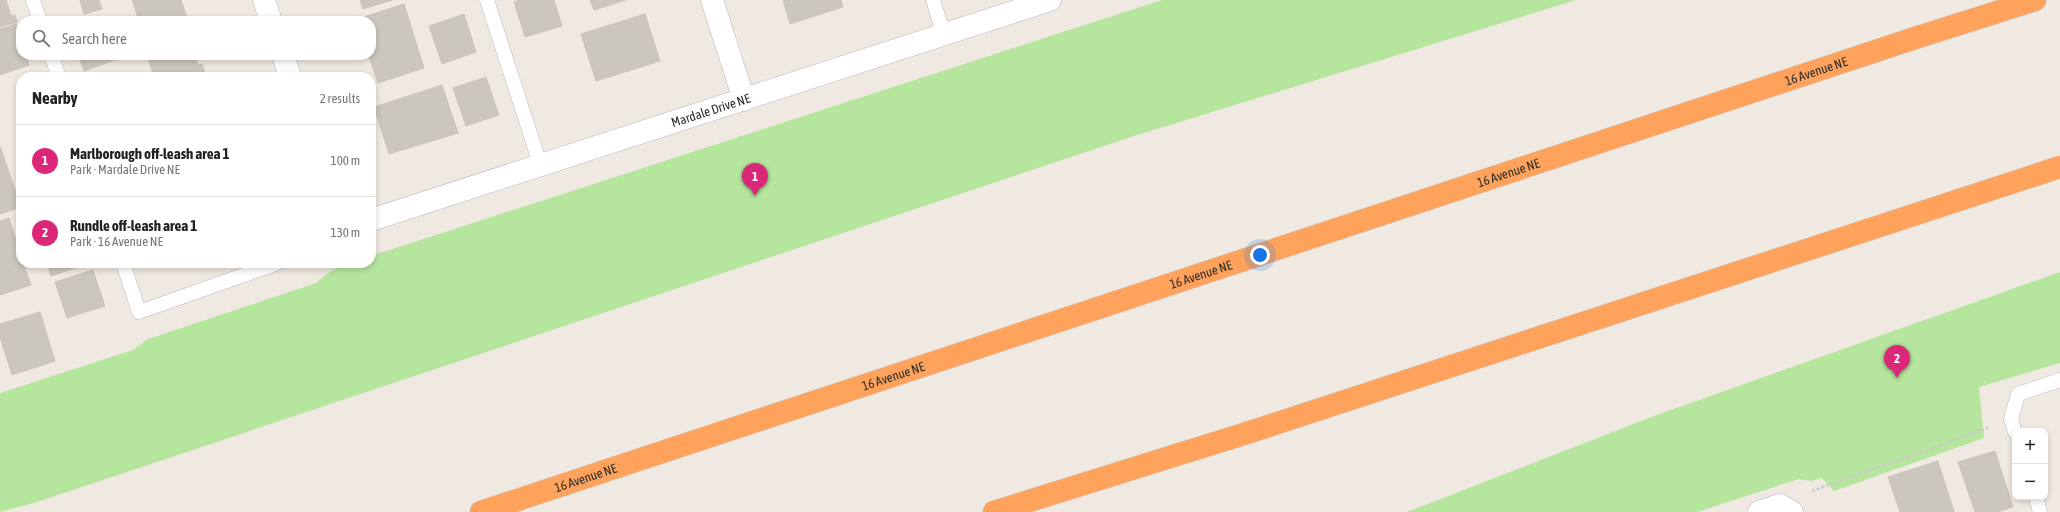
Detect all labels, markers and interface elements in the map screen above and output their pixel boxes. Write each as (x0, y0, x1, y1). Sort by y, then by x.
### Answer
search box (16, 16, 376, 60)
icon: search (30, 27, 52, 49)
text: Search here (62, 30, 127, 47)
street label: 16 Avenue NE (1783, 54, 1850, 89)
text: Nearby (32, 88, 78, 108)
text: 2 results (320, 91, 360, 106)
street label: Mardale Drive NE (669, 91, 753, 130)
text: Marlborough off-leash area 1 (70, 145, 230, 162)
text: 1 (42, 153, 48, 168)
text: 100 m (331, 153, 360, 168)
street label: 16 Avenue NE (1475, 155, 1542, 190)
text: Park · Mardale Drive NE (70, 162, 180, 177)
pin: 1 (742, 163, 768, 196)
text: Rundle off-leash area 1 (70, 217, 197, 234)
text: 2 (42, 225, 48, 240)
text: 130 m (331, 225, 360, 240)
text: Park · 16 Avenue NE (70, 234, 163, 249)
your location (1250, 245, 1270, 265)
street label: 16 Avenue NE (1168, 257, 1235, 292)
pin: 2 (1884, 345, 1910, 378)
street label: 16 Avenue NE (860, 359, 927, 394)
map controls (2012, 428, 2048, 500)
button: + (2012, 428, 2048, 464)
street label: 16 Avenue NE (552, 460, 619, 495)
button: − (2012, 464, 2048, 500)

